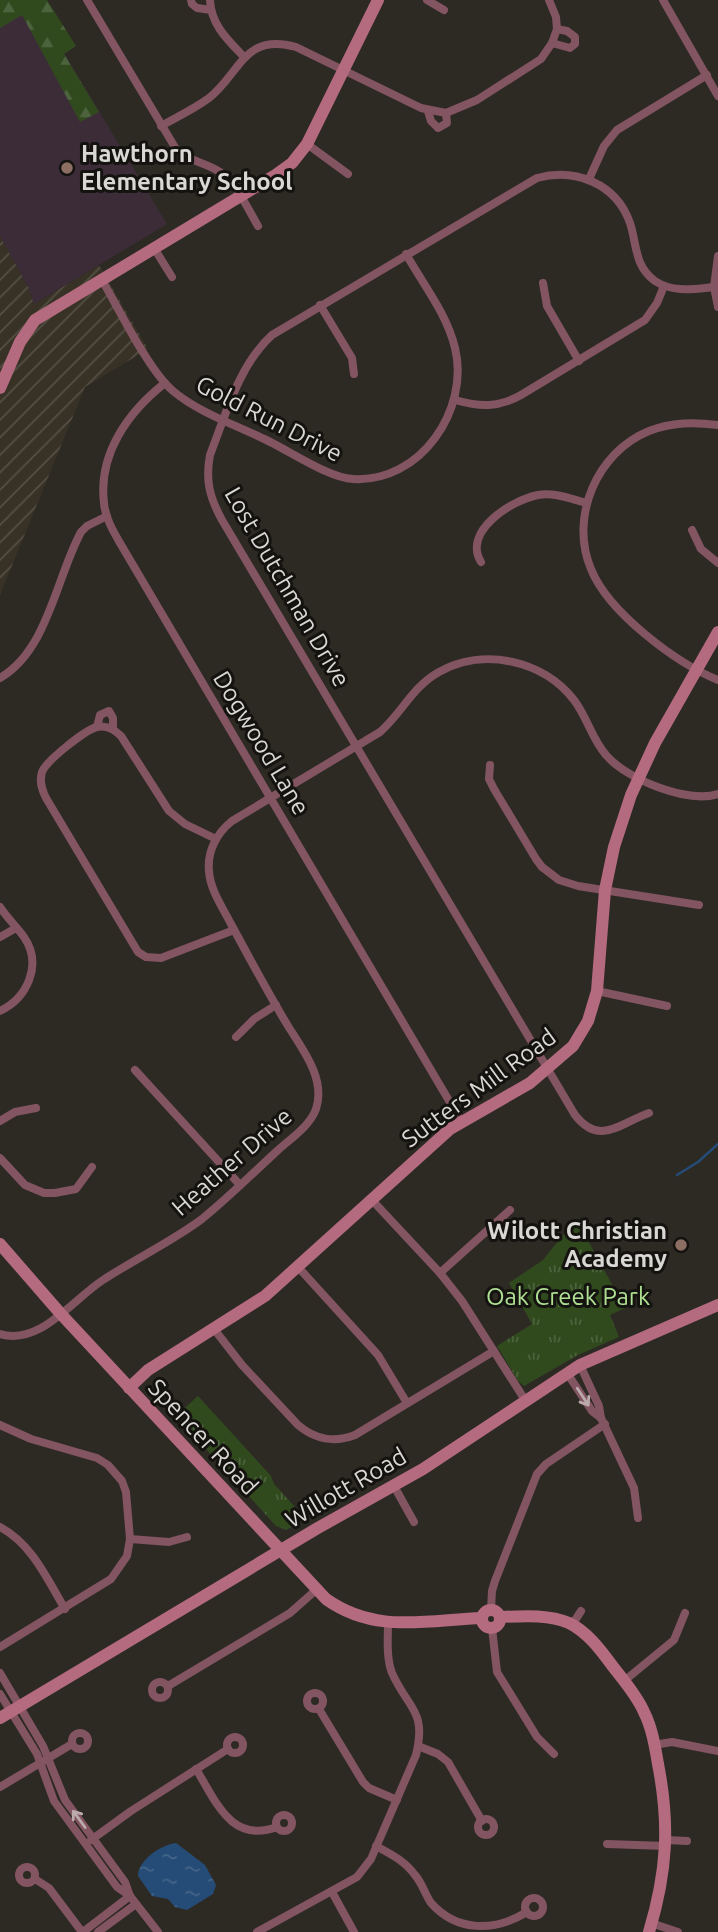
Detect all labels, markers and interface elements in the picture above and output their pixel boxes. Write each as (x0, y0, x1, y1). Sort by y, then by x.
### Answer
place label: Hawthorn Elementary School (81, 140, 293, 195)
marker: Hawthorn Elementary School (59, 160, 75, 176)
street label: Gold Run Drive (192, 370, 347, 467)
street label: Lost Dutchman Drive (219, 482, 355, 691)
street label: Dogwood Lane (208, 666, 315, 819)
street label: Sutters Mill Road (397, 1023, 561, 1152)
street label: Heather Drive (166, 1102, 297, 1221)
place label: Wilott Christian Academy (487, 1217, 667, 1272)
marker: Wilott Christian Academy (673, 1237, 689, 1253)
park label: Oak Creek Park (486, 1283, 650, 1310)
street label: Spencer Road (143, 1373, 264, 1500)
one-way arrow (575, 1387, 590, 1406)
street label: Willott Road (281, 1442, 411, 1533)
one-way arrow (71, 1811, 86, 1829)

